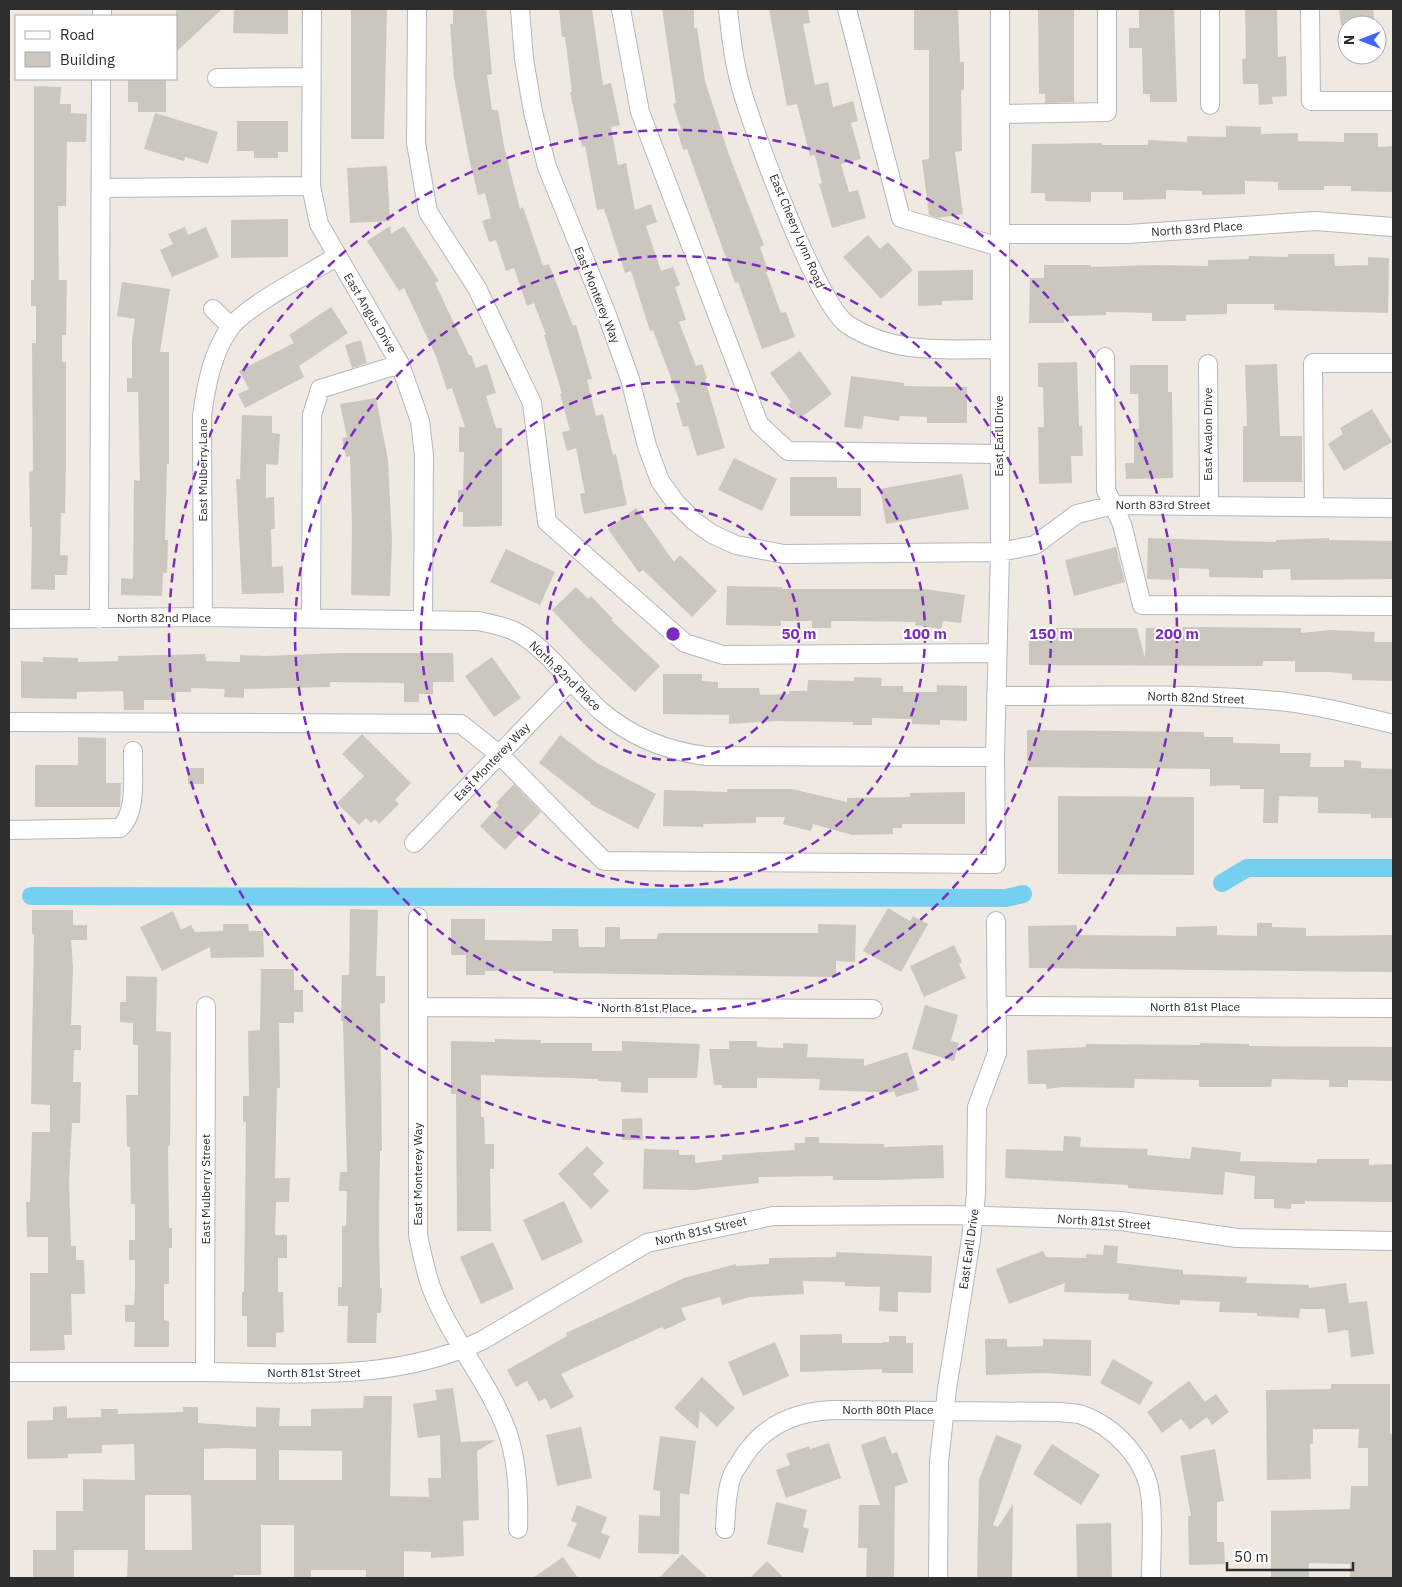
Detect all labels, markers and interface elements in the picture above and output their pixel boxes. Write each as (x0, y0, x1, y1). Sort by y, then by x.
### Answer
legend (15, 15, 178, 80)
north arrow (1337, 15, 1387, 65)
text: Road (60, 25, 95, 44)
text: N (1340, 35, 1358, 45)
text: Building (60, 50, 115, 69)
street label: East Cheery Lynn Road (767, 171, 828, 290)
street label: North 83rd Place (1151, 218, 1244, 239)
street label: East Monterey Way (571, 244, 624, 345)
street label: East Angus Drive (341, 270, 400, 356)
street label: East Avalon Drive (1200, 387, 1215, 481)
street label: East Earll Drive (991, 395, 1006, 477)
street label: East Mulberry Lane (195, 418, 210, 522)
street label: North 83rd Street (1116, 497, 1210, 512)
street label: North 82nd Place (117, 610, 211, 625)
text: 50 m (782, 624, 816, 643)
text: 100 m (903, 624, 947, 643)
text: 150 m (1029, 624, 1073, 643)
text: 200 m (1155, 624, 1199, 643)
centre of rings (664, 625, 682, 643)
street label: North 82nd Place (526, 638, 605, 714)
street label: North 82nd Street (1147, 688, 1245, 707)
street label: East Monterey Way (451, 719, 533, 804)
street label: North 81st Place (1150, 999, 1241, 1014)
street label: North 81st Place (601, 1000, 692, 1015)
street label: East Monterey Way (410, 1123, 425, 1225)
street label: East Mulberry Street (198, 1134, 213, 1244)
street label: East Earll Drive (955, 1207, 982, 1290)
street label: North 81st Street (1057, 1211, 1151, 1232)
street label: North 81st Street (654, 1213, 748, 1248)
street label: North 81st Street (267, 1365, 361, 1380)
street label: North 80th Place (842, 1402, 934, 1417)
scale bar (1227, 1540, 1353, 1572)
text: 50 m (1234, 1547, 1269, 1566)

